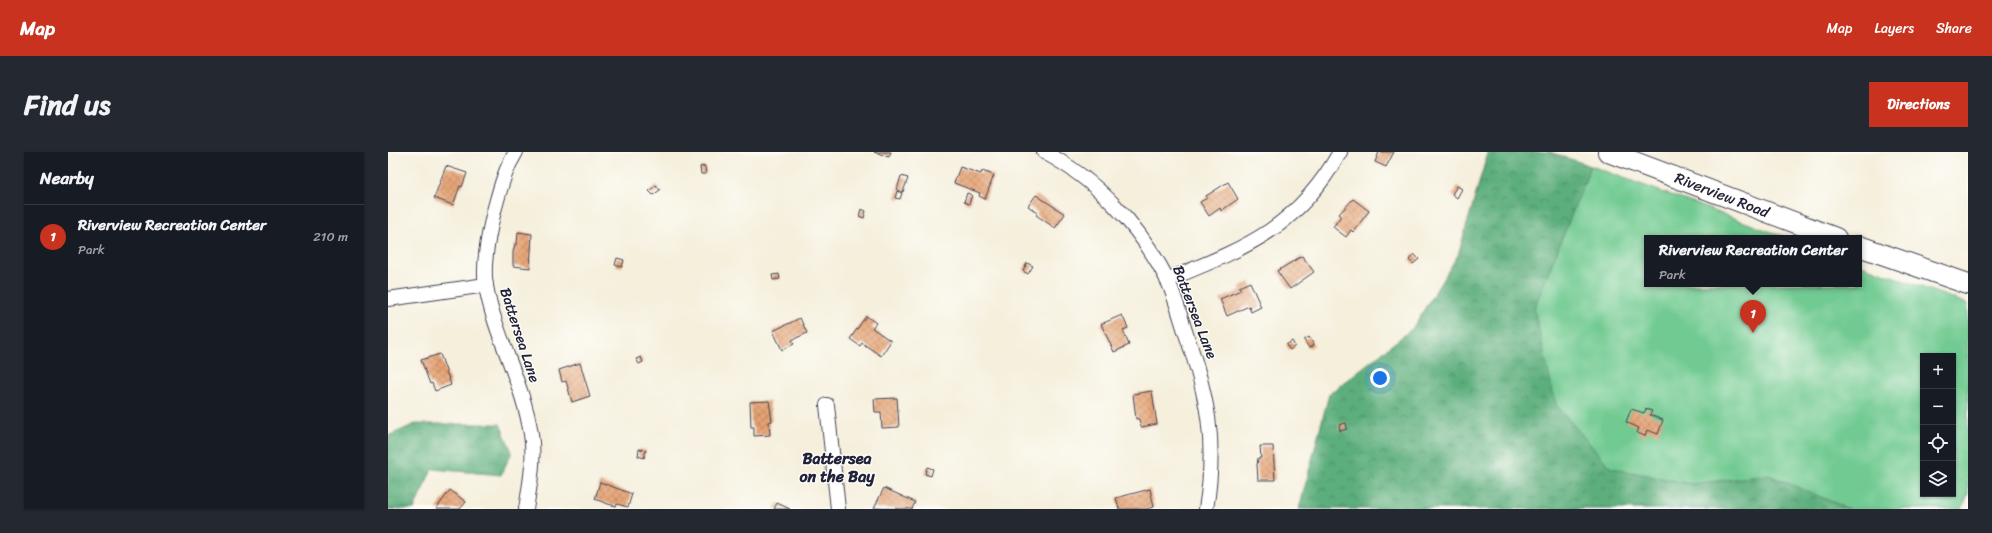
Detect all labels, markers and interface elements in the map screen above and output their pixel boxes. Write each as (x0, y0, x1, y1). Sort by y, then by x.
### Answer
text: Map (20, 12, 55, 45)
text: Map (1827, 16, 1852, 41)
text: Layers (1874, 16, 1914, 41)
text: Share (1936, 16, 1972, 41)
text: Find us (24, 80, 111, 129)
button: Directions (1869, 82, 1968, 127)
text: Nearby (40, 163, 94, 193)
street label: Riverview Road (1671, 165, 1774, 225)
text: Riverview Recreation Center (78, 212, 266, 238)
text: 1 (50, 225, 56, 248)
text: 210 m (313, 225, 348, 248)
popup (1644, 235, 1862, 287)
text: Riverview Recreation Center (1659, 237, 1847, 263)
text: Park (78, 238, 105, 261)
street label: Battersea Lane (1165, 261, 1225, 363)
text: Park (1659, 263, 1686, 286)
street label: Battersea Lane (492, 284, 548, 386)
pin: 1 (1740, 300, 1766, 333)
map controls (1920, 353, 1956, 497)
button: + (1920, 353, 1956, 389)
your location (1370, 368, 1390, 388)
button: − (1920, 389, 1956, 425)
button: locate (1920, 425, 1956, 461)
district label: Battersea on the Bay (799, 444, 875, 491)
button: layers (1920, 461, 1956, 497)

